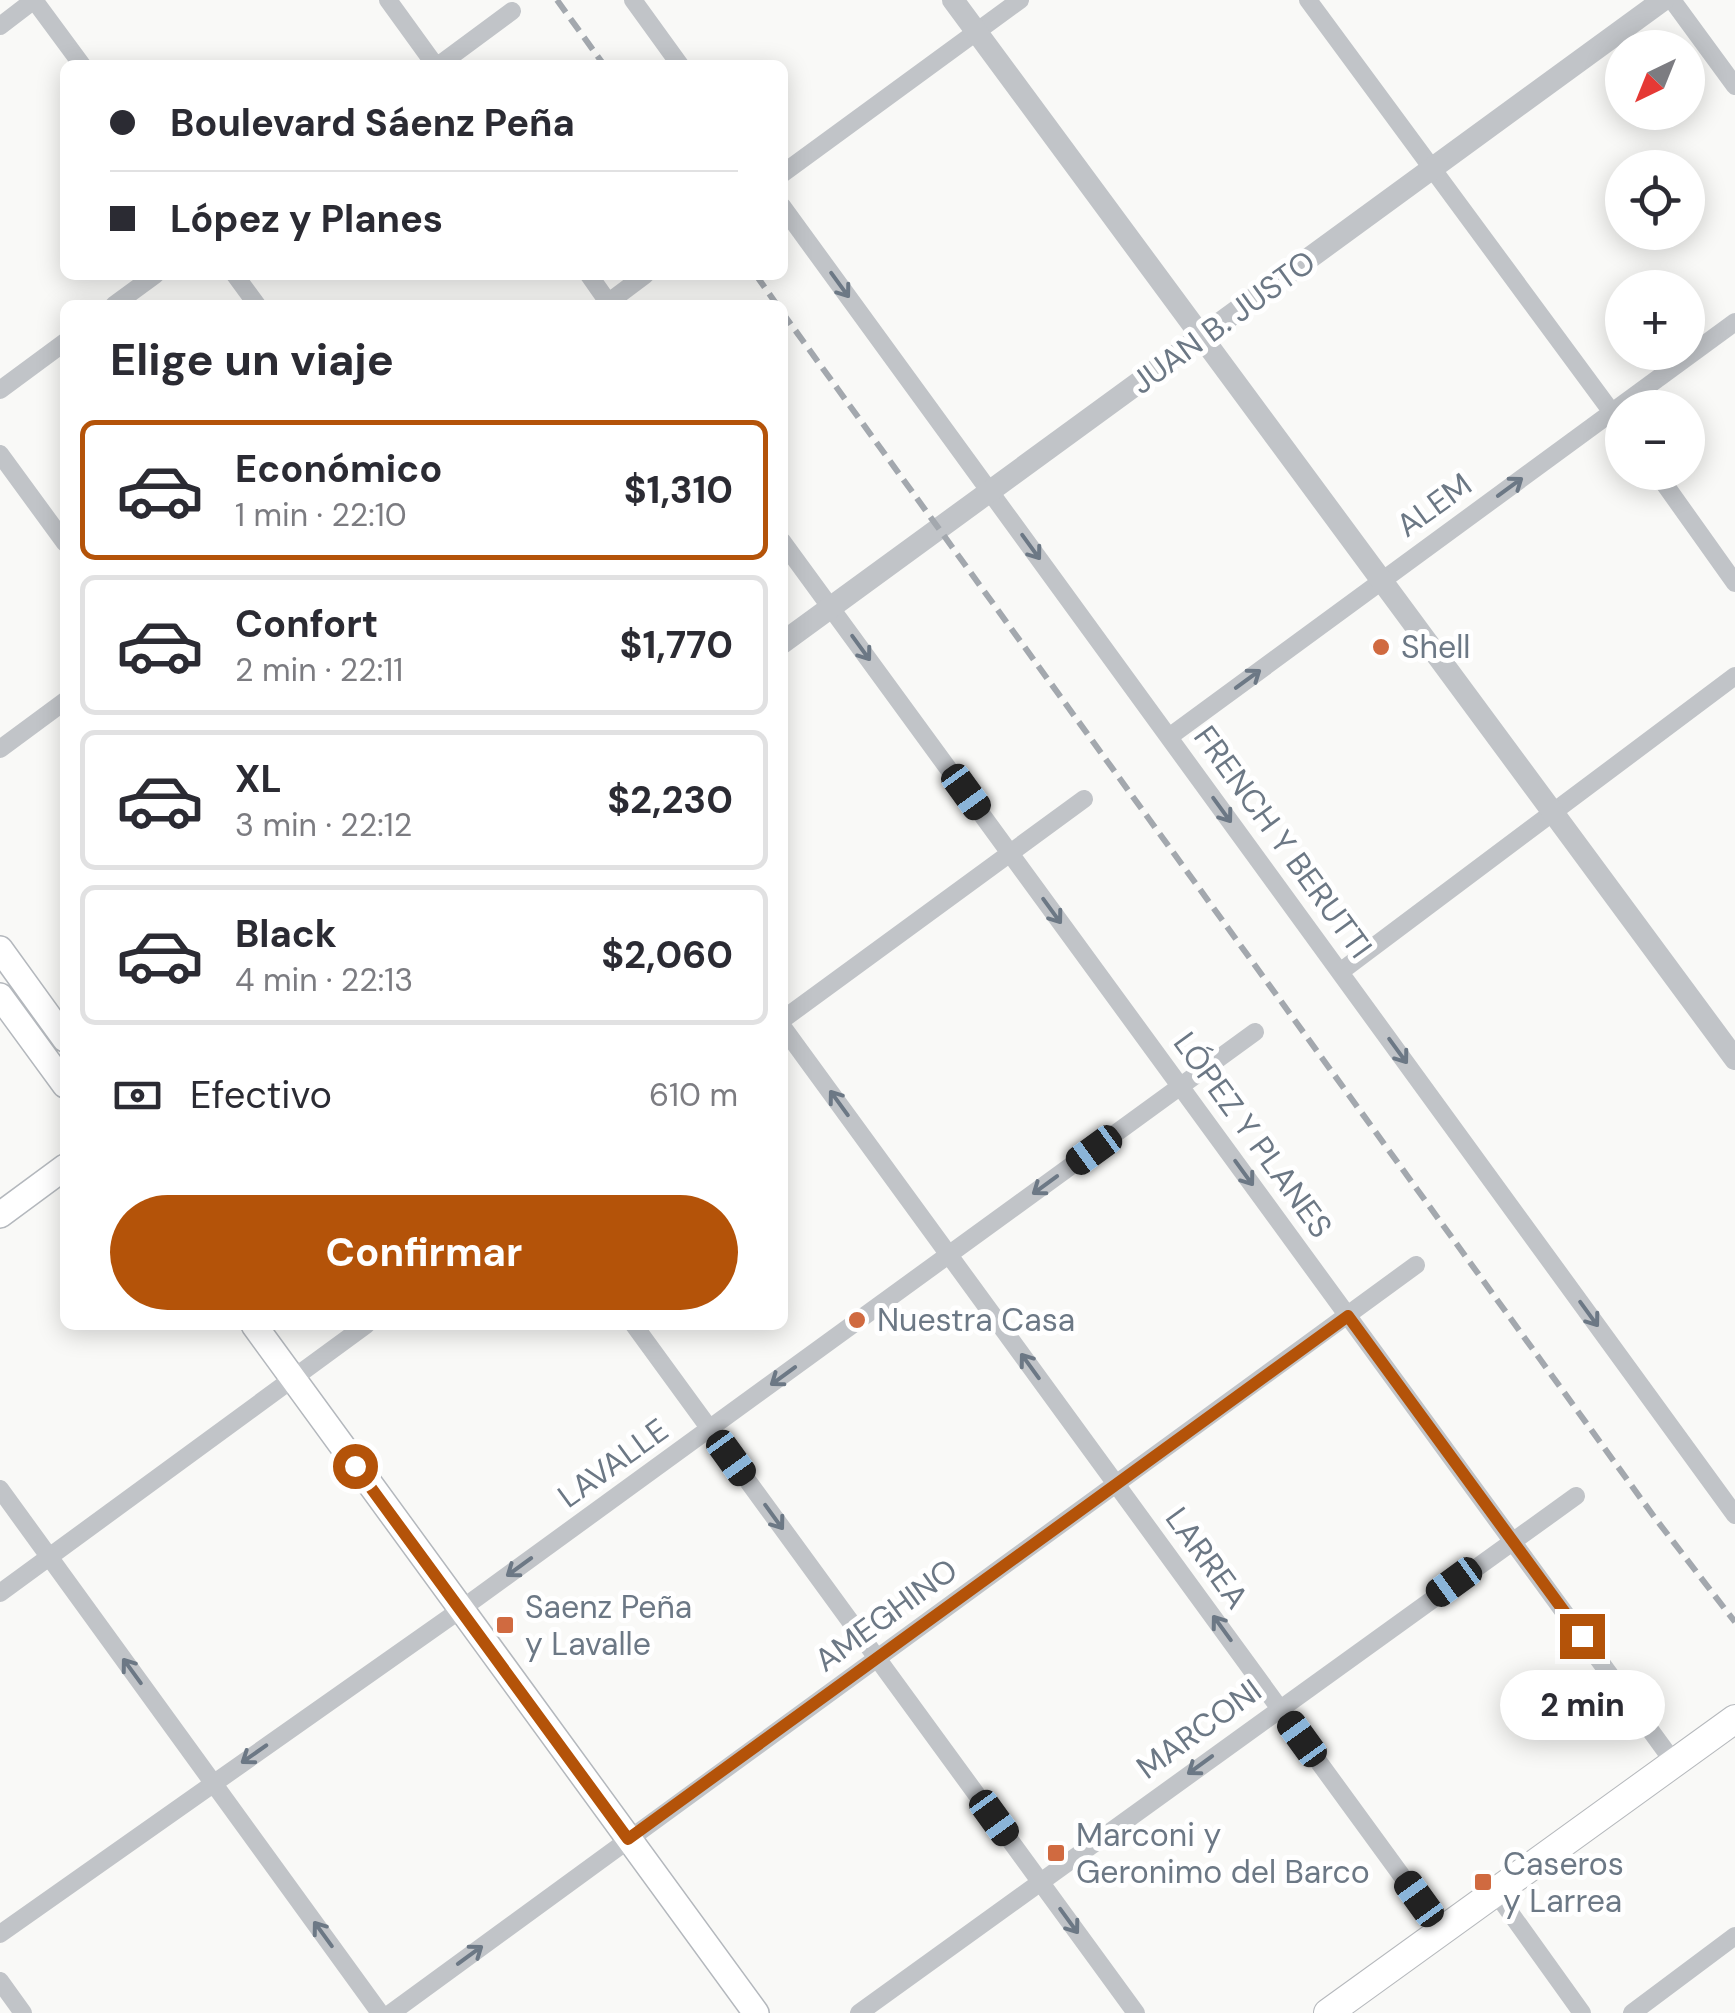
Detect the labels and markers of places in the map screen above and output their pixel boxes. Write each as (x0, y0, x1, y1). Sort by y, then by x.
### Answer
place label: Shell (1401, 626, 1470, 668)
marker: Shell (1370, 636, 1392, 658)
place label: Nuestra Casa (877, 1299, 1075, 1341)
marker: Nuestra Casa (846, 1309, 868, 1331)
place label: Saenz Peña y Lavalle (525, 1586, 692, 1665)
marker: Saenz Peña y Lavalle (494, 1614, 516, 1636)
place label: Marconi y Geronimo del Barco (1076, 1814, 1370, 1893)
marker: Marconi y Geronimo del Barco (1045, 1842, 1067, 1864)
place label: Caseros y Larrea (1503, 1843, 1624, 1922)
marker: Caseros y Larrea (1472, 1871, 1494, 1893)

